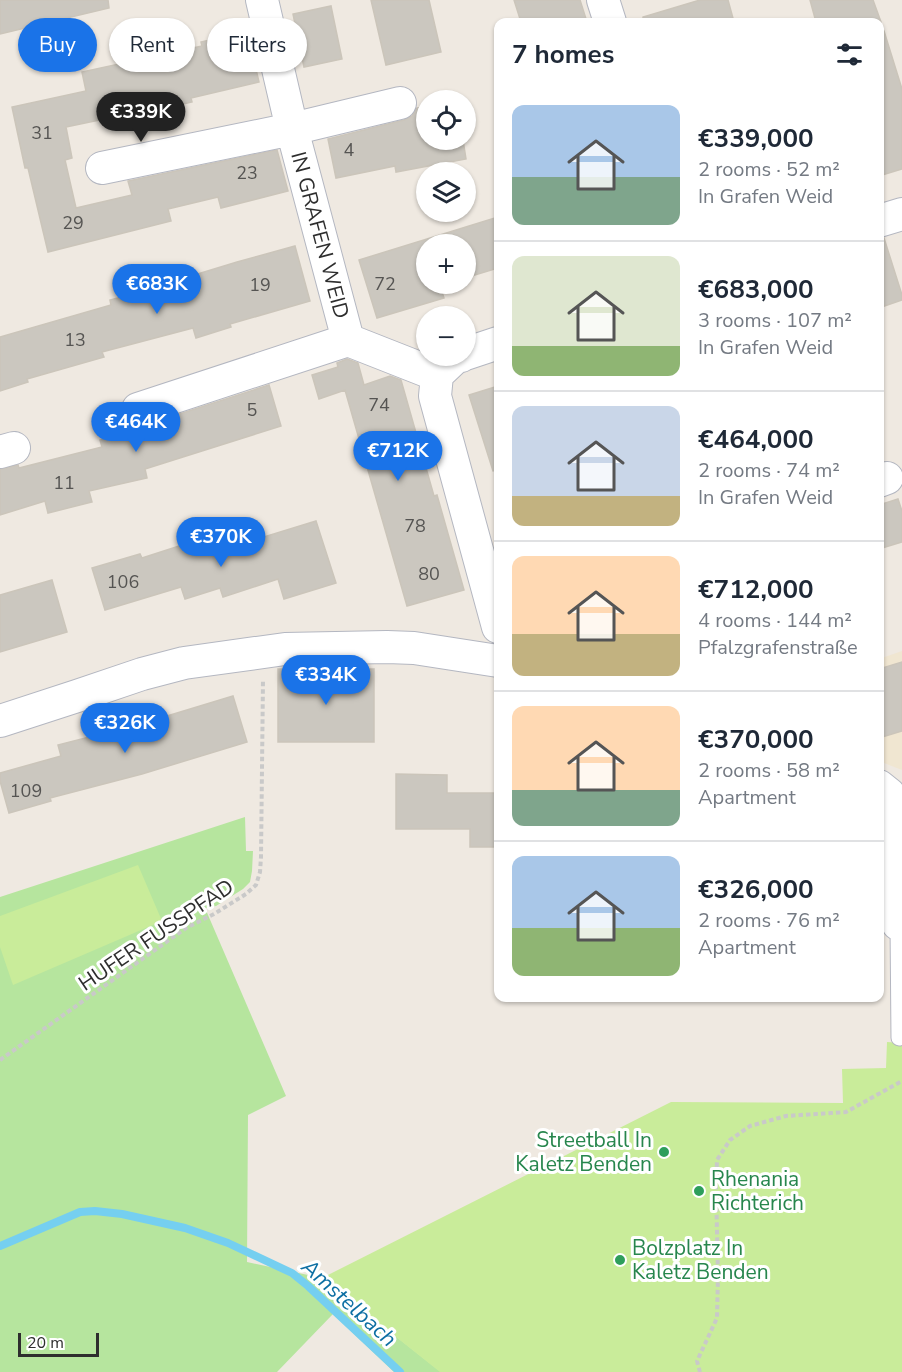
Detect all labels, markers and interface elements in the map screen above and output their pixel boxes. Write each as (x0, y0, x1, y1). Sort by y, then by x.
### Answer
chip: Buy (18, 18, 97, 72)
chip: Rent (109, 18, 195, 72)
chip: Filters (207, 18, 307, 72)
text: 7 homes (512, 37, 614, 72)
icon: filters (833, 38, 866, 71)
map controls (416, 90, 476, 366)
button: locate (416, 90, 476, 150)
pin: €339K (99, 92, 183, 143)
text: €339K (110, 98, 172, 125)
house number: 31 (31, 121, 53, 145)
text: €339,000 (698, 121, 814, 156)
icon: home (560, 129, 632, 201)
house number: 4 (344, 138, 355, 162)
street label: IN GRAFEN WEID (284, 148, 356, 322)
text: 2 rooms · 52 m² (698, 156, 840, 183)
house number: 23 (236, 161, 258, 185)
button: layers (416, 162, 476, 222)
text: In Grafen Weid (698, 183, 833, 210)
house number: 29 (62, 211, 84, 235)
button: + (416, 234, 476, 294)
pin: €683K (115, 264, 199, 315)
text: €683K (126, 270, 188, 297)
house number: 72 (374, 272, 396, 296)
text: €683,000 (698, 272, 814, 307)
house number: 19 (249, 273, 271, 297)
icon: home (560, 280, 632, 352)
button: − (416, 306, 476, 366)
text: 3 rooms · 107 m² (698, 307, 852, 334)
house number: 13 (64, 328, 86, 352)
text: In Grafen Weid (698, 334, 833, 361)
house number: 74 (368, 393, 390, 417)
house number: 5 (247, 398, 257, 422)
pin: €464K (94, 402, 178, 453)
text: €464K (105, 408, 167, 435)
text: €464,000 (698, 422, 814, 457)
icon: home (560, 430, 632, 502)
pin: €712K (356, 431, 440, 482)
text: €712K (367, 437, 429, 464)
text: 2 rooms · 74 m² (698, 457, 840, 484)
house number: 11 (53, 471, 75, 495)
text: In Grafen Weid (698, 484, 833, 511)
house number: 78 (404, 514, 426, 538)
pin: €370K (179, 517, 263, 568)
text: €370K (190, 523, 252, 550)
house number: 80 (418, 562, 440, 586)
house number: 106 (107, 570, 139, 594)
text: €712,000 (698, 572, 814, 607)
icon: home (560, 580, 632, 652)
text: 4 rooms · 144 m² (698, 607, 852, 634)
text: Pfalzgrafenstraße (698, 634, 858, 661)
pin: €334K (284, 655, 368, 706)
text: €334K (295, 661, 357, 688)
pin: €326K (83, 703, 167, 754)
text: €326K (94, 709, 156, 736)
text: €370,000 (698, 722, 814, 757)
icon: home (560, 730, 632, 802)
text: 2 rooms · 58 m² (698, 757, 840, 784)
house number: 109 (10, 779, 42, 803)
text: Apartment (698, 784, 796, 811)
text: €326,000 (698, 872, 814, 907)
street label: HUFER FUSSPFAD (73, 873, 239, 997)
icon: home (560, 880, 632, 952)
text: 2 rooms · 76 m² (698, 907, 840, 934)
text: Apartment (698, 934, 796, 961)
place label: Streetball In Kaletz Benden (515, 1126, 652, 1178)
marker: Streetball In Kaletz Benden (657, 1145, 671, 1159)
place label: Rhenania Richterich (711, 1165, 804, 1217)
marker: Rhenania Richterich (692, 1184, 706, 1198)
place label: Bolzplatz In Kaletz Benden (632, 1234, 769, 1286)
water label: Amstelbach (294, 1252, 403, 1354)
marker: Bolzplatz In Kaletz Benden (613, 1253, 627, 1267)
scale bar (18, 1330, 99, 1358)
text: 20 m (27, 1332, 64, 1354)

